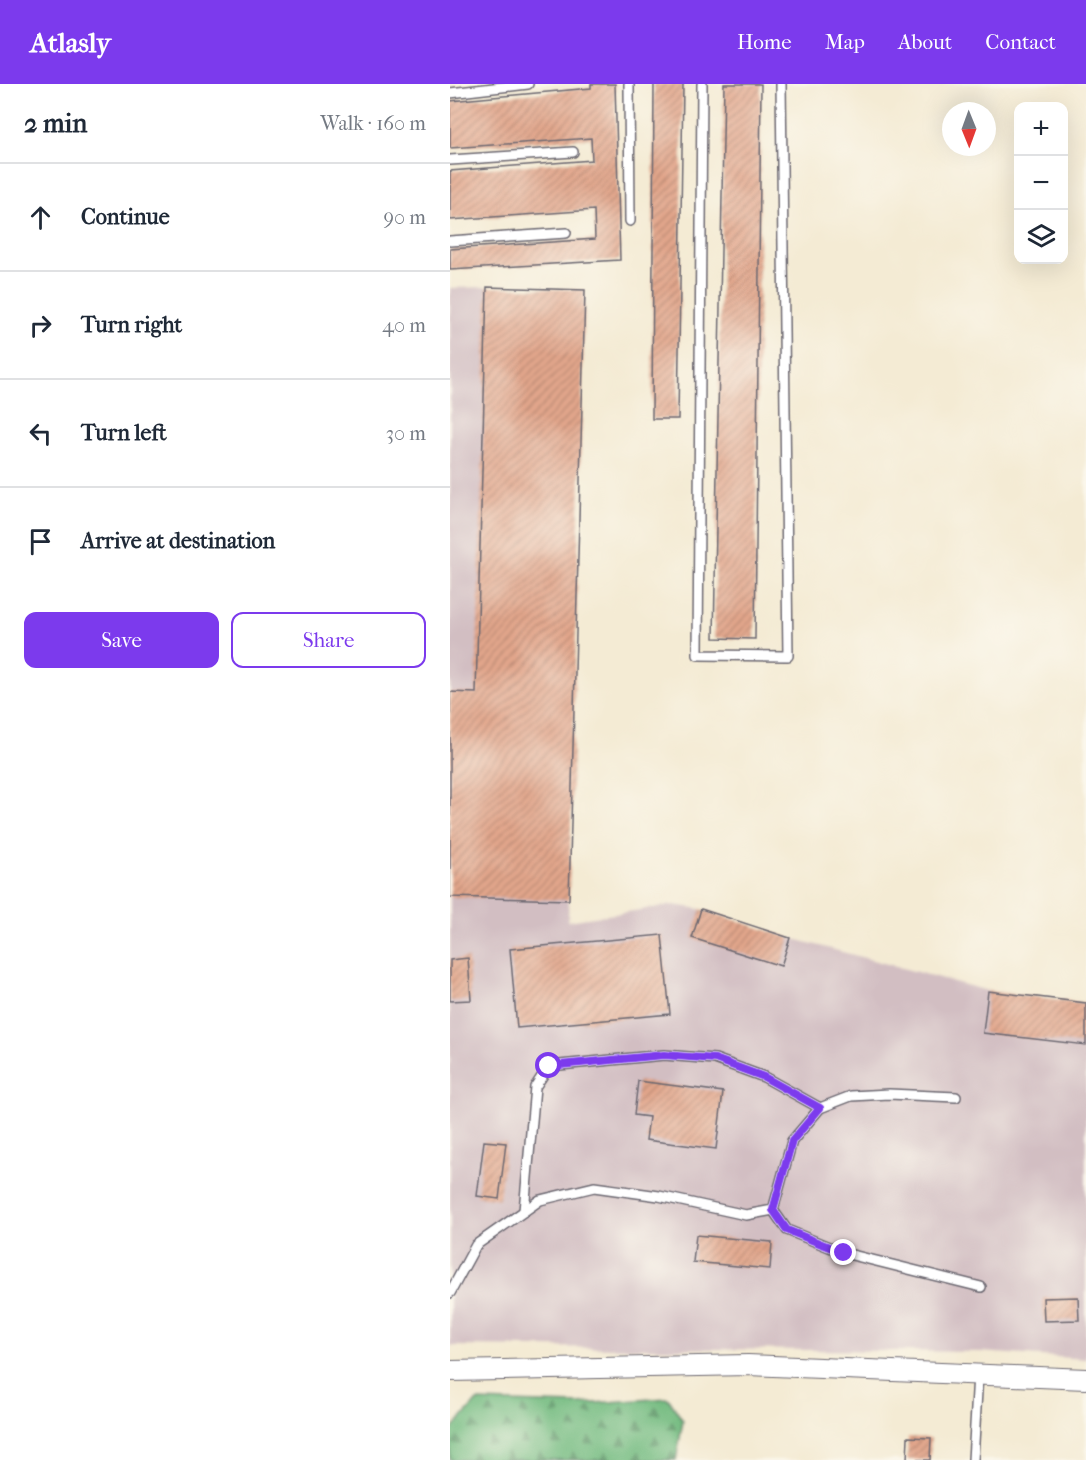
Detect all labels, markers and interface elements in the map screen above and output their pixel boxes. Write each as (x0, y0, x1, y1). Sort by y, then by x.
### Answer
text: Atlasly (30, 26, 111, 59)
text: Home (737, 30, 792, 54)
text: Map (825, 30, 865, 54)
text: About (898, 30, 952, 54)
text: Contact (985, 30, 1056, 54)
north arrow (942, 102, 996, 156)
map controls (1014, 102, 1068, 264)
button: + (1014, 102, 1068, 156)
text: 2 min (24, 108, 87, 139)
text: Walk · 160 m (320, 112, 426, 135)
button: − (1014, 156, 1068, 210)
icon: ahead (24, 201, 57, 234)
text: Continue (81, 204, 170, 230)
text: 90 m (384, 206, 426, 229)
button: layers (1014, 210, 1068, 264)
icon: right (24, 309, 57, 342)
text: Turn right (81, 312, 182, 338)
text: 40 m (382, 314, 426, 337)
icon: left (24, 417, 57, 450)
text: Turn left (81, 420, 167, 446)
text: 30 m (386, 422, 426, 445)
icon: arrive (24, 525, 57, 558)
text: Arrive at destination (81, 528, 275, 554)
button: Save (24, 612, 219, 668)
button: Share (231, 612, 426, 668)
route start (535, 1052, 561, 1078)
route end (830, 1239, 856, 1265)

